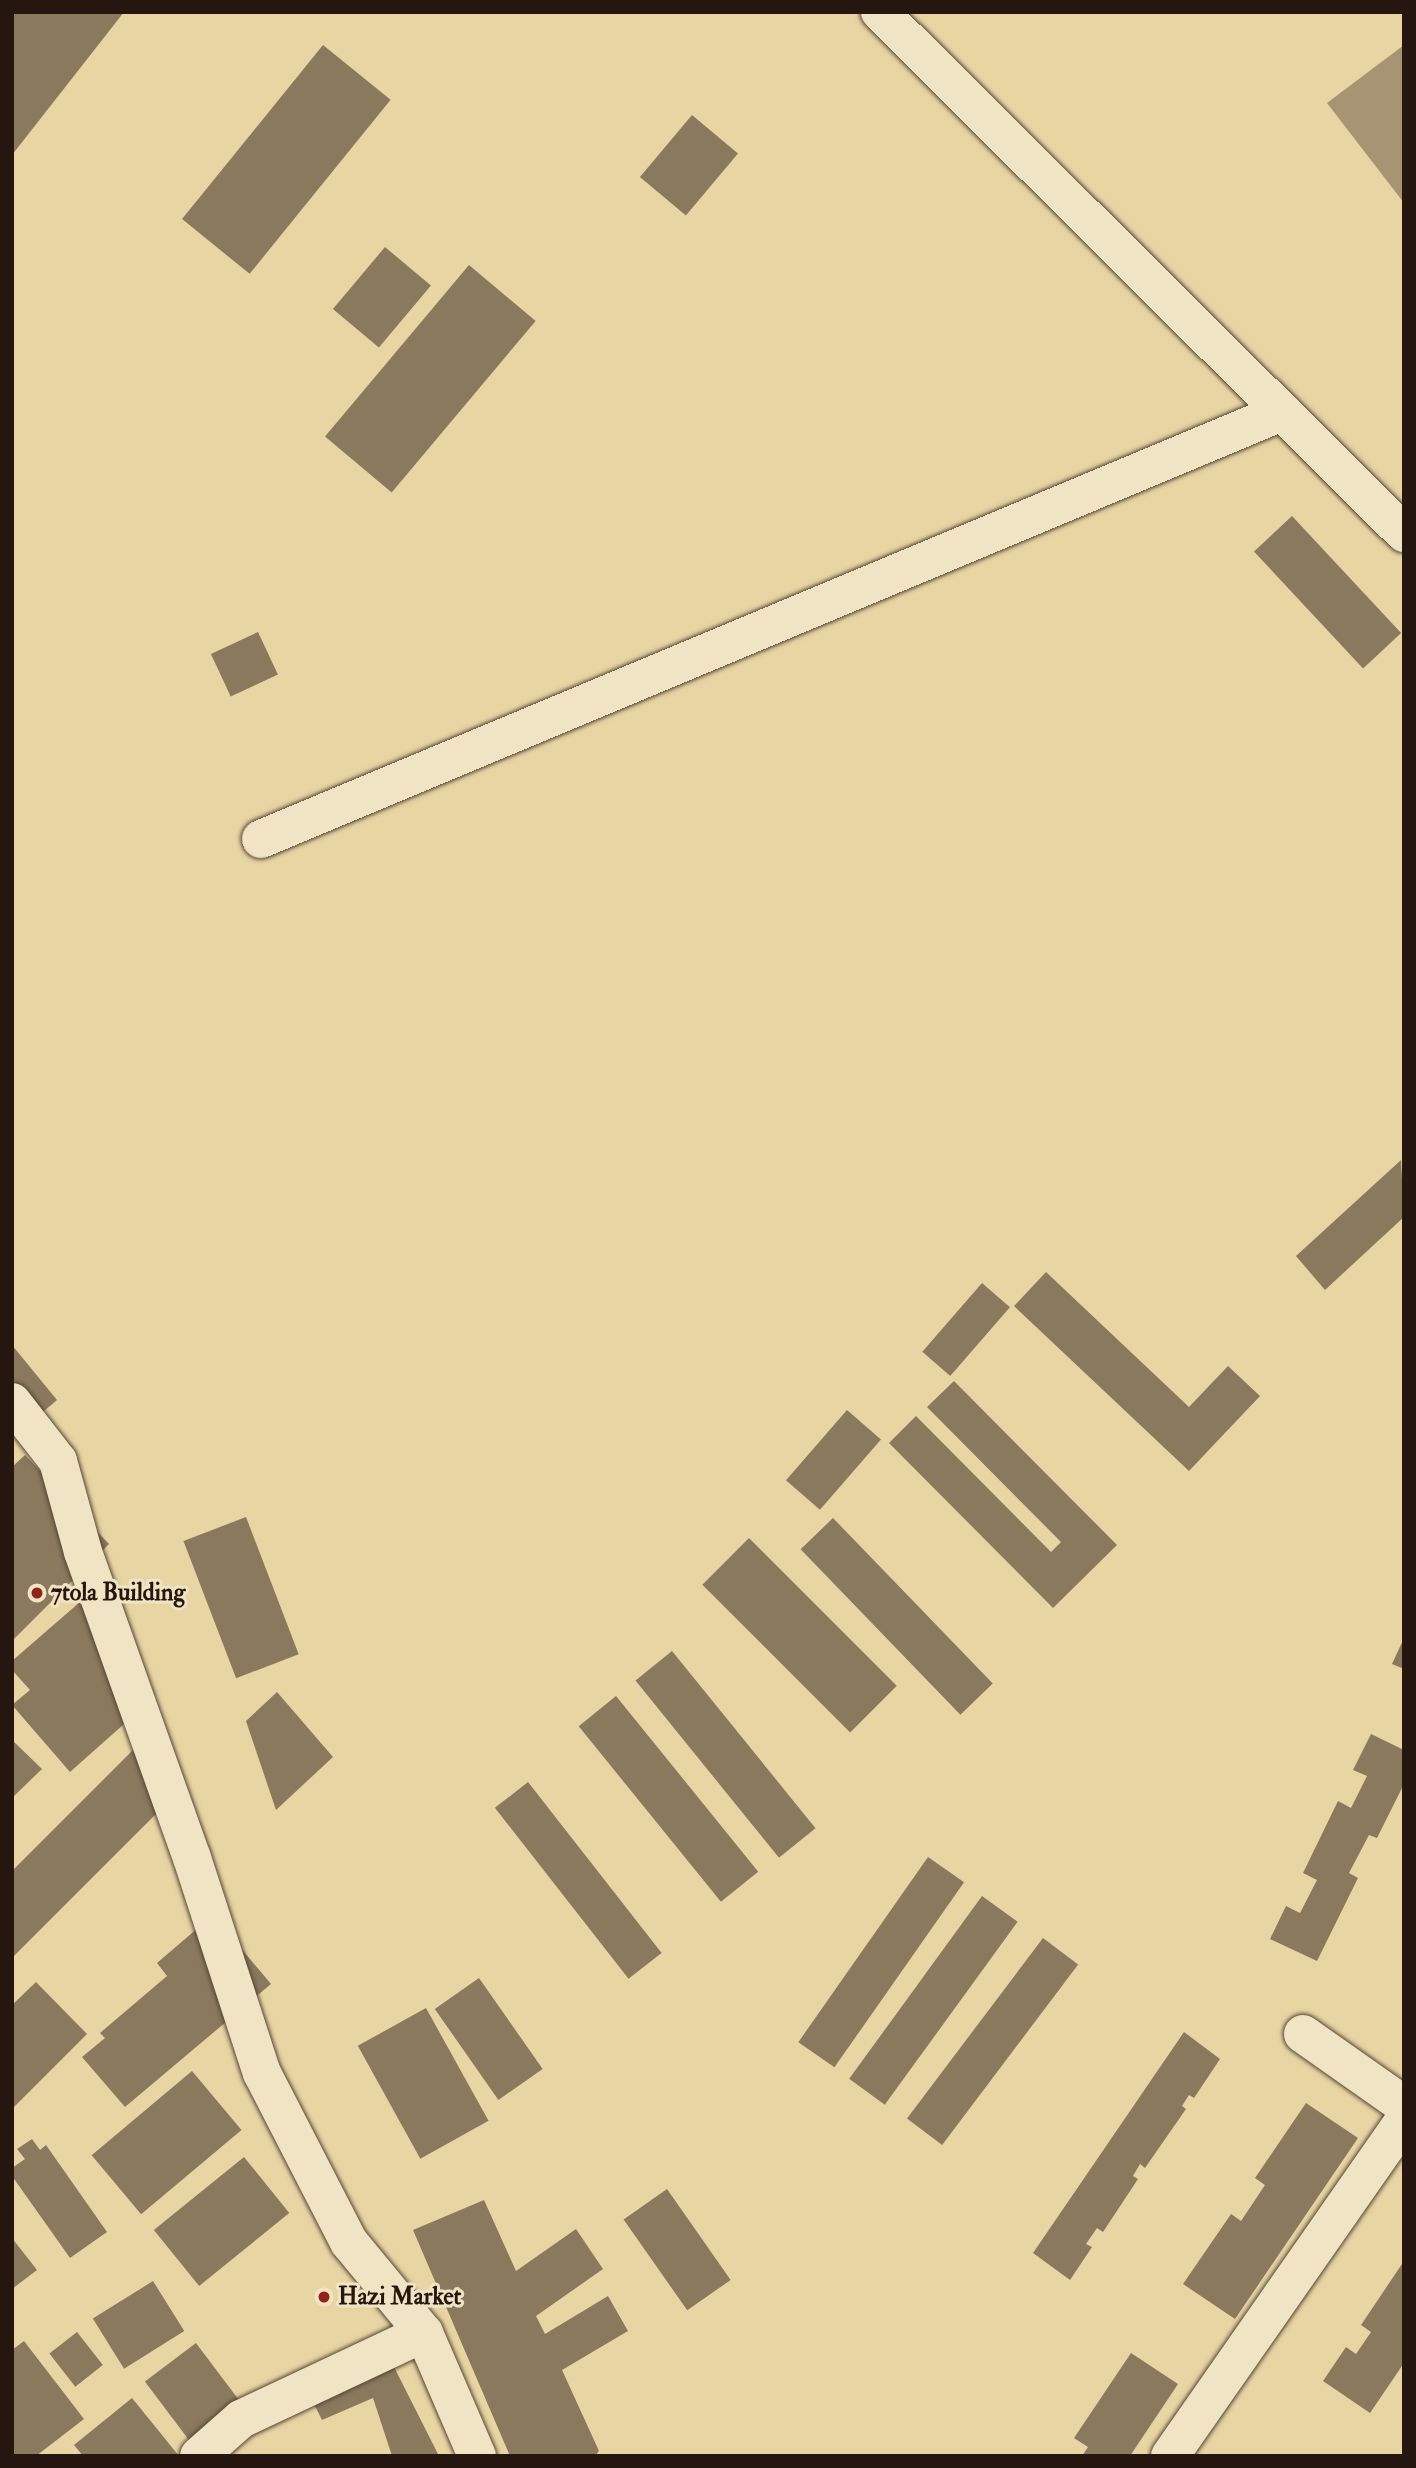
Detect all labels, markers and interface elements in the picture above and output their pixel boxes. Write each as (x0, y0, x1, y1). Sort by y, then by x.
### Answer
place label: 7tola Building (51, 1579, 185, 1607)
marker: 7tola Building (29, 1585, 45, 1601)
place label: Hazi Market (338, 2283, 461, 2311)
marker: Hazi Market (316, 2289, 332, 2305)

